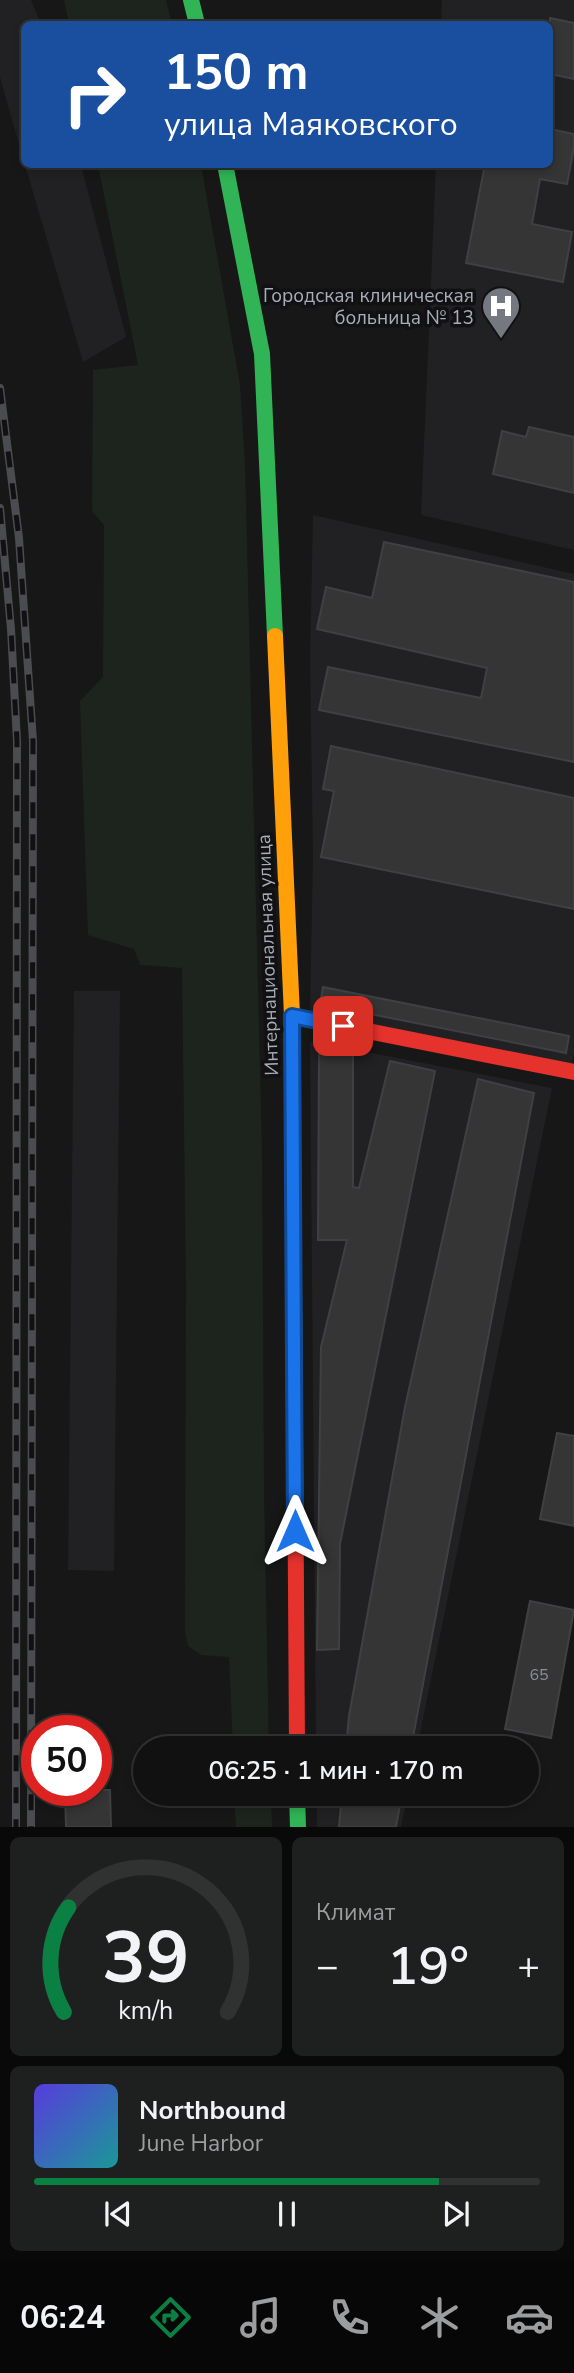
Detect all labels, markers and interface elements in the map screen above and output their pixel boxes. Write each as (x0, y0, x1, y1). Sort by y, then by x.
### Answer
text: 150 m (164, 39, 308, 106)
icon: right (49, 49, 140, 140)
text: улица Маяковского (164, 103, 458, 146)
place label: Городская клиническая больница № 13 (263, 283, 474, 331)
hospital icon: Городская клиническая больница № 13 (480, 285, 522, 340)
street label: Интернациональная улица (251, 834, 285, 1076)
pin (313, 996, 373, 1056)
icon: arrive (324, 1007, 362, 1045)
position arrow (258, 1494, 332, 1568)
house number: 65 (529, 1664, 549, 1686)
speed limit sign: 50 (21, 1715, 112, 1806)
text: 06:25 · 1 мин · 170 m (208, 1753, 464, 1788)
text: Климат (316, 1897, 395, 1928)
text: 39 (102, 1909, 190, 2009)
text: 19° (387, 1931, 469, 2002)
text: − (316, 1941, 339, 1992)
text: + (517, 1941, 540, 1992)
text: km/h (118, 1994, 174, 2028)
text: Northbound (139, 2093, 286, 2128)
text: June Harbor (139, 2128, 263, 2159)
icon: previous (99, 2195, 137, 2233)
icon: pause (268, 2195, 306, 2233)
icon: next (437, 2195, 475, 2233)
icon: directions (146, 2293, 195, 2342)
icon: music (236, 2293, 285, 2342)
icon: phone (325, 2293, 374, 2342)
icon: climate (415, 2293, 464, 2342)
icon: car (505, 2293, 554, 2342)
text: 06:24 (20, 2296, 105, 2339)

